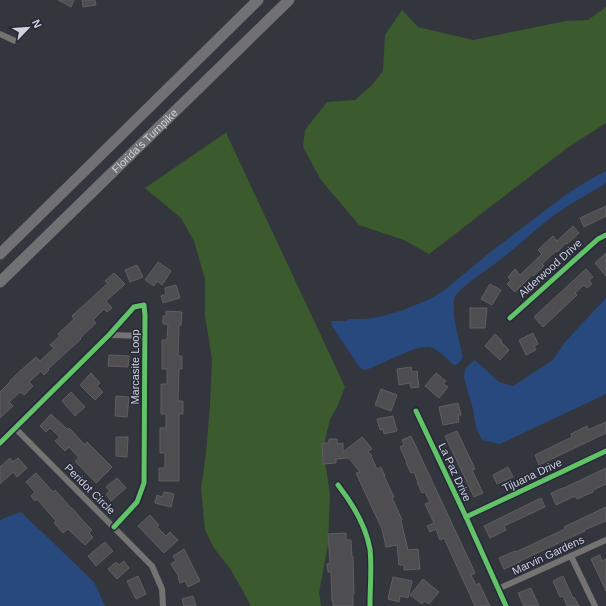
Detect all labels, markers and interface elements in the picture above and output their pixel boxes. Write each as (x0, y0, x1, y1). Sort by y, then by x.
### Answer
north arrow (8, 8, 48, 48)
text: N (30, 18, 44, 30)
street label: Florida's Turnpike (109, 106, 180, 175)
street label: Alderwood Drive (516, 237, 584, 299)
street label: Marcasite Loop (129, 329, 141, 405)
street label: La Paz Drive (436, 441, 474, 503)
street label: Tijuana Drive (500, 456, 564, 494)
street label: Peridot Circle (62, 461, 118, 517)
street label: Marvin Gardens (510, 533, 586, 577)

